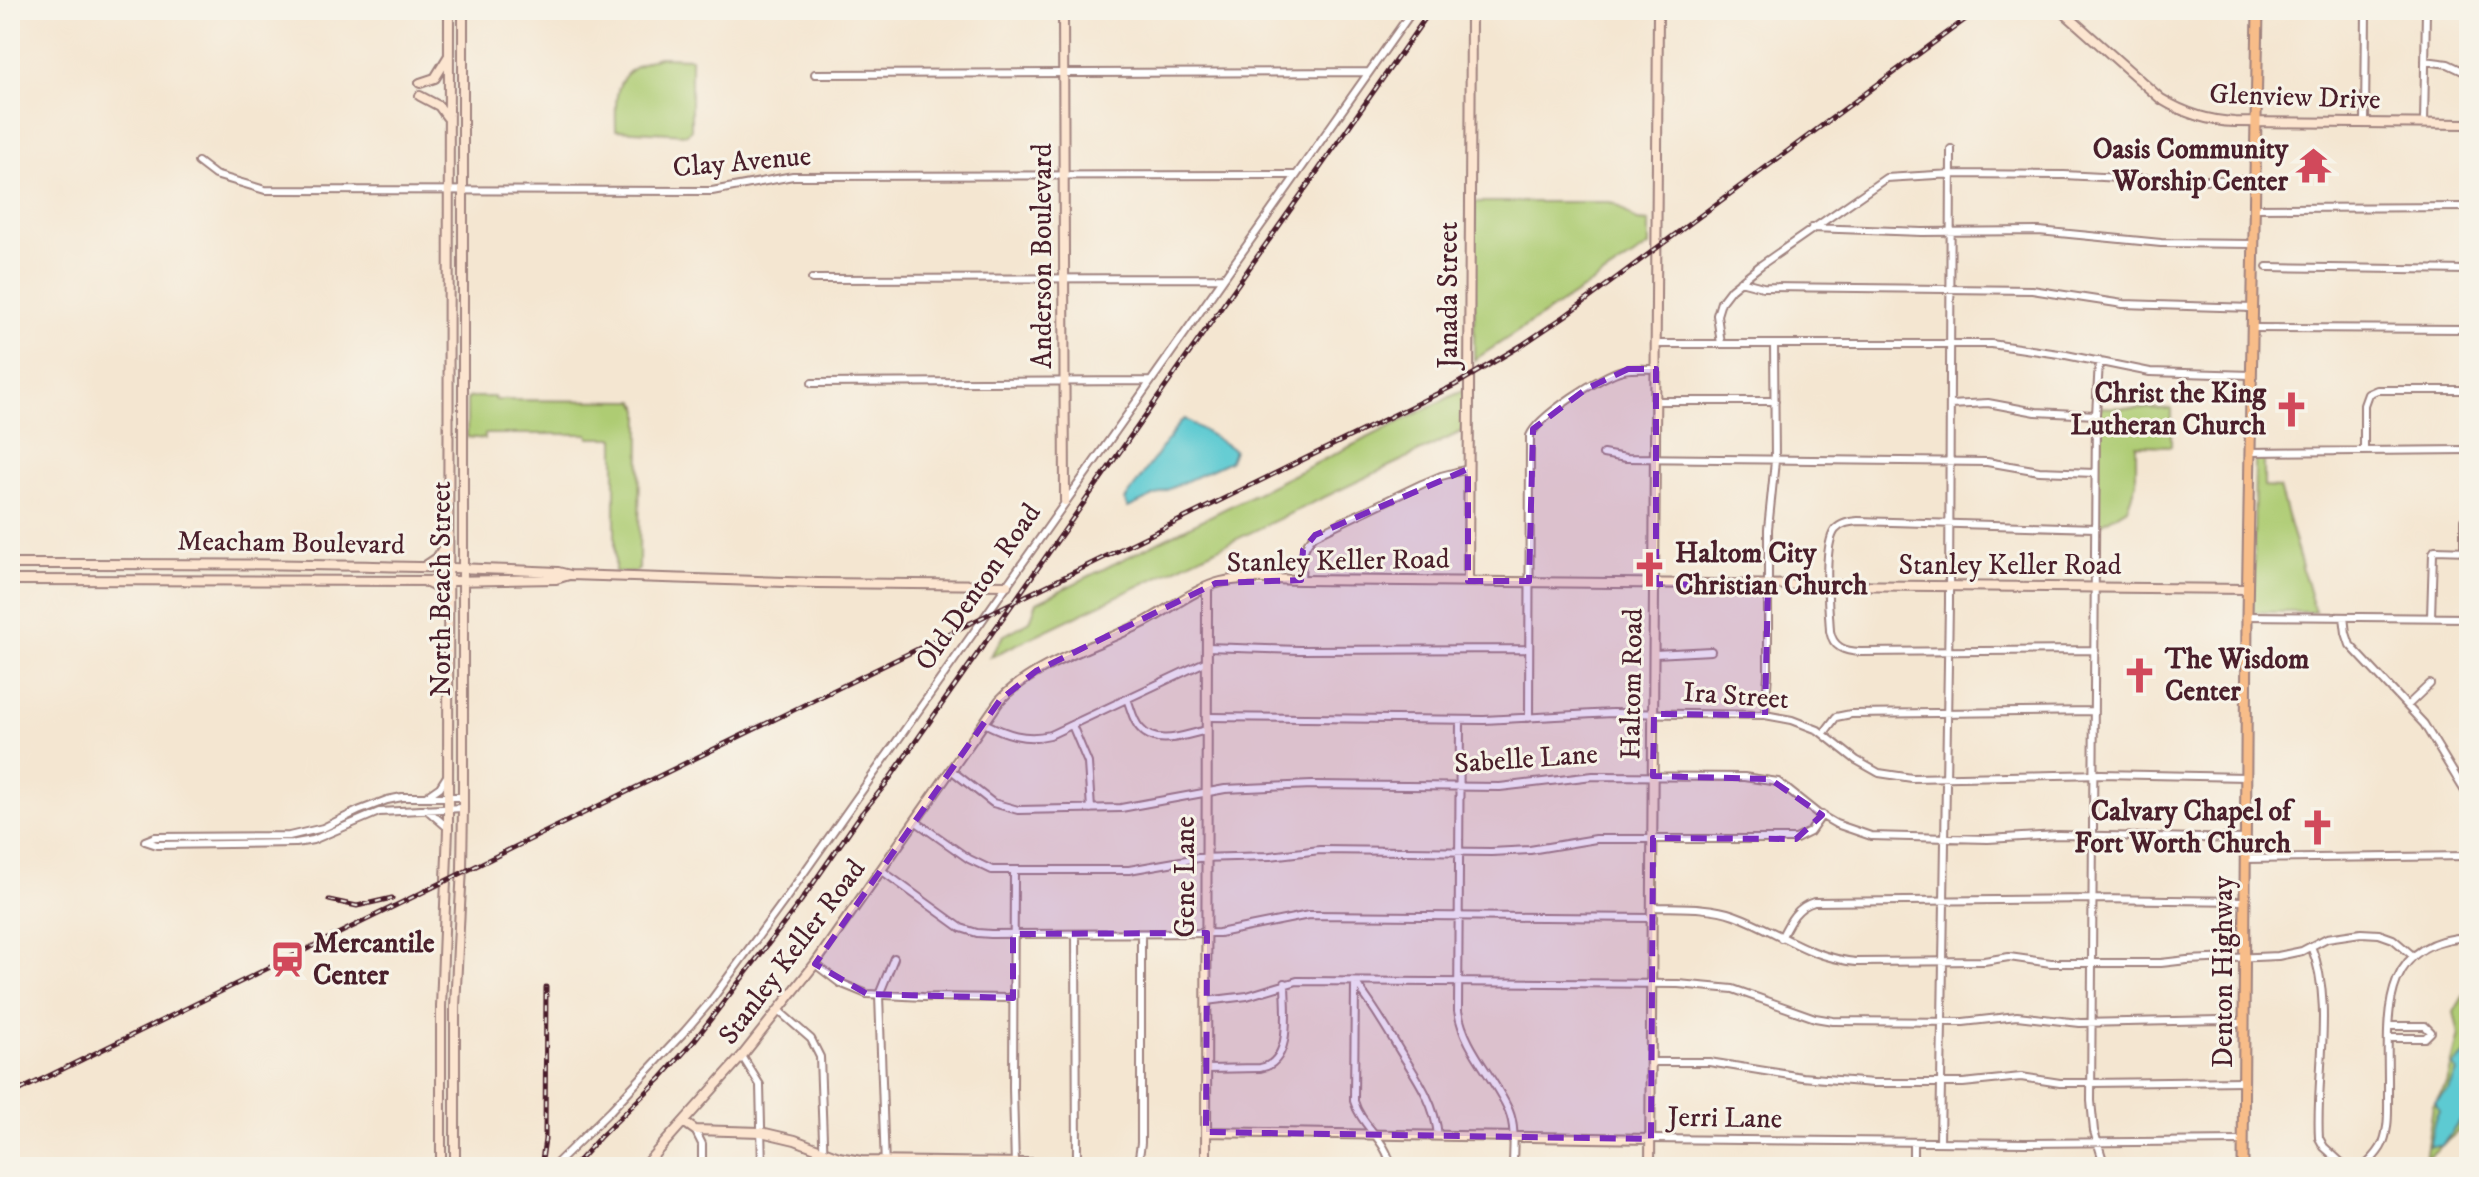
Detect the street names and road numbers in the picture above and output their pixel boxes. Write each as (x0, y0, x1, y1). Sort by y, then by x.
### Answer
street label: Glenview Drive (2209, 77, 2381, 117)
street label: Clay Avenue (671, 139, 813, 185)
street label: Anderson Boulevard (1025, 143, 1060, 369)
street label: Janada Street (1431, 221, 1466, 372)
street label: North Beach Street (424, 481, 459, 697)
street label: Old Denton Road (907, 497, 1049, 677)
street label: Meacham Boulevard (177, 524, 405, 562)
street label: Stanley Keller Road (1226, 542, 1450, 580)
street label: Stanley Keller Road (1898, 548, 2122, 583)
street label: Haltom Road (1613, 608, 1651, 760)
street label: Ira Street (1682, 675, 1790, 717)
street label: Sabelle Lane (1453, 737, 1599, 781)
street label: Gene Lane (1168, 816, 1203, 938)
street label: Stanley Keller Road (711, 852, 873, 1052)
street label: Denton Highway (2206, 875, 2241, 1068)
street label: Jerri Lane (1664, 1099, 1783, 1136)

